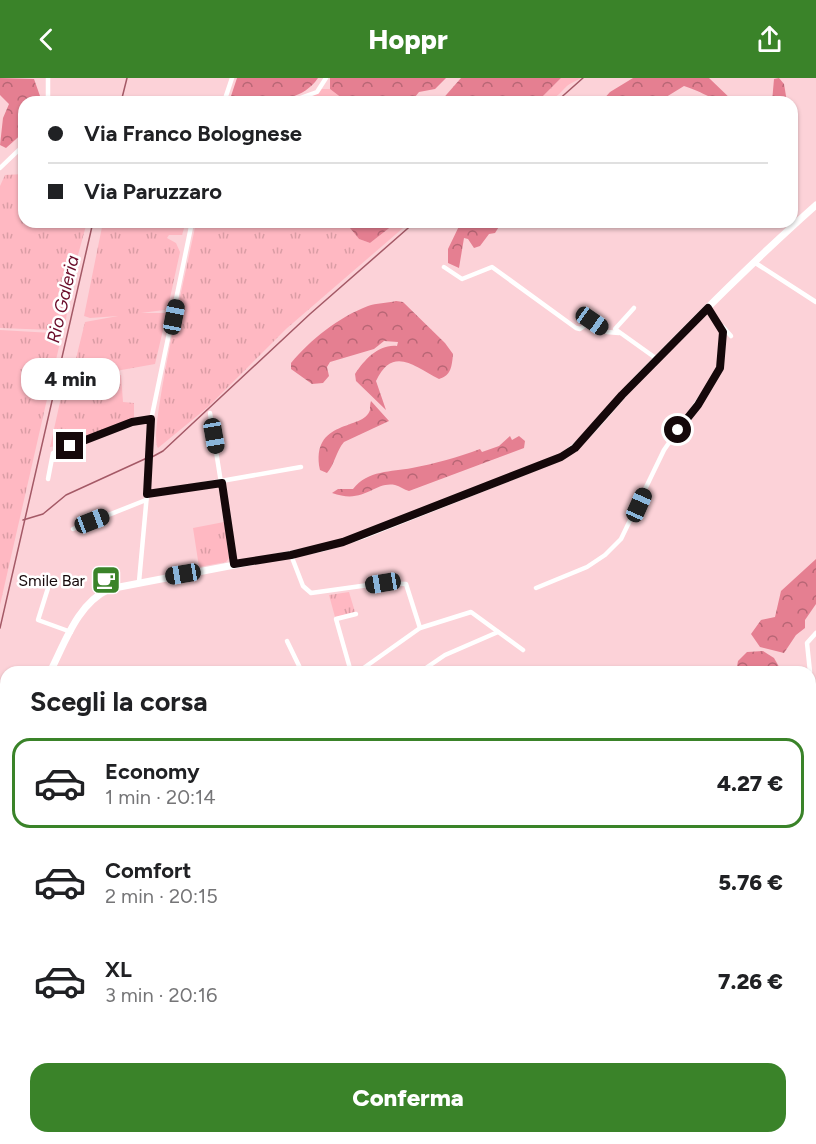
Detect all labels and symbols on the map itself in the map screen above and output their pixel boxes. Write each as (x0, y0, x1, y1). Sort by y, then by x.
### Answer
water label: Rio Galeria (42, 253, 84, 345)
car (162, 298, 186, 336)
car (572, 303, 612, 339)
callout: 4 min (20, 359, 119, 401)
route start (664, 416, 691, 443)
car (202, 417, 226, 455)
route end (56, 432, 83, 459)
car (623, 485, 655, 525)
car (72, 506, 112, 536)
car (164, 562, 202, 586)
cafe icon: Smile Bar (90, 564, 122, 596)
place label: Smile Bar (18, 571, 86, 590)
car (364, 571, 402, 595)

